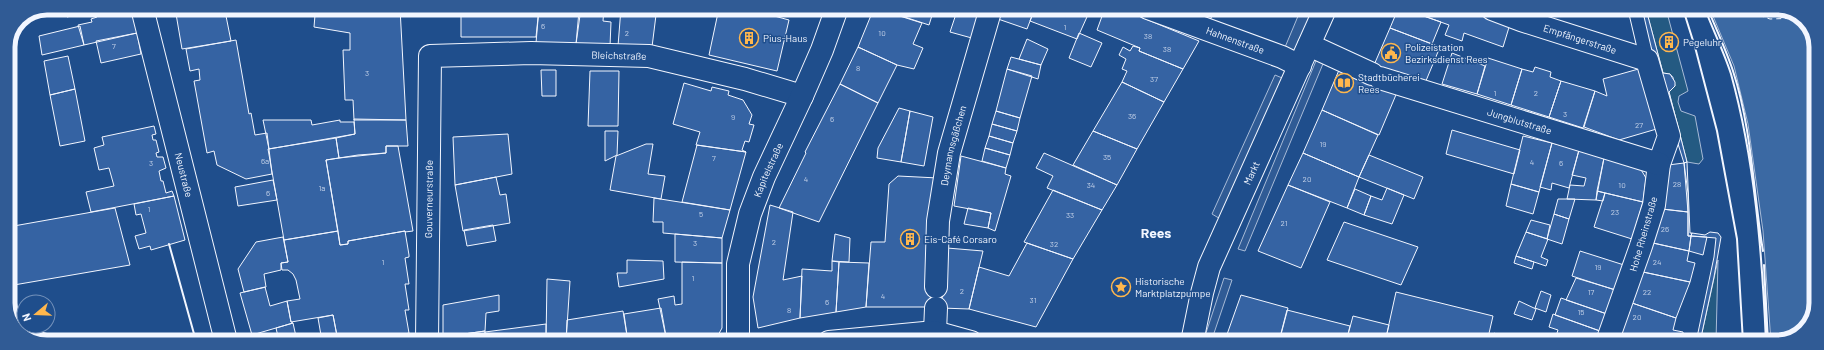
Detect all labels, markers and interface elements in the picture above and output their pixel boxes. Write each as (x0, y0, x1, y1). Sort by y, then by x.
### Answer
house number: 6 (541, 21, 545, 31)
house number: 1 (1064, 22, 1067, 32)
street label: Empfängerstraße (1542, 22, 1618, 56)
street label: Hahnenstraße (1205, 24, 1266, 56)
building icon: Pius-Haus (738, 27, 760, 49)
house number: 2 (625, 28, 629, 38)
house number: 10 (878, 28, 886, 38)
house number: 38 (1144, 31, 1152, 41)
building icon: Pegeluhr (1658, 31, 1680, 53)
place label: Pius-Haus (763, 32, 808, 44)
place label: Pegeluhr (1683, 36, 1722, 48)
house number: 7 (112, 41, 116, 51)
place label: Polizeistation Bezirksdienst Rees (1405, 41, 1488, 65)
public building icon: Polizeistation Bezirksdienst Rees (1380, 42, 1402, 64)
house number: 38 (1163, 44, 1171, 54)
street label: Bleichstraße (591, 49, 647, 62)
house number: 8 (856, 63, 860, 73)
house number: 3 (365, 68, 369, 78)
place label: Stadtbücherei Rees (1358, 71, 1420, 95)
library icon: Stadtbücherei Rees (1333, 72, 1355, 94)
house number: 37 (1150, 74, 1158, 84)
house number: 1 (1494, 88, 1497, 98)
house number: 2 (1534, 88, 1538, 98)
street label: Deymannsgäßchen (938, 104, 968, 187)
street label: Jungblutstraße (1486, 105, 1553, 137)
house number: 3 (1563, 109, 1567, 119)
house number: 36 (1128, 111, 1136, 121)
house number: 9 (731, 112, 735, 122)
house number: 6 (830, 114, 834, 124)
house number: 27 (1635, 120, 1643, 130)
house number: 19 (1320, 139, 1326, 149)
street label: Kapitelstraße (751, 141, 785, 199)
street label: Neustraße (173, 151, 195, 198)
house number: 35 (1103, 152, 1111, 162)
house number: 7 (712, 153, 716, 163)
house number: 6a (261, 156, 269, 166)
house number: 4 (1530, 157, 1534, 167)
house number: 3 (149, 158, 153, 168)
house number: 6 (1559, 158, 1563, 168)
street label: Markt (1241, 159, 1262, 187)
street label: Gouverneurstraße (422, 160, 435, 238)
house number: 4 (804, 174, 808, 184)
house number: 20 (1303, 174, 1311, 184)
house number: 28 (1673, 179, 1681, 189)
house number: 34 (1087, 180, 1095, 190)
house number: 10 (1618, 180, 1626, 190)
house number: 1a (319, 183, 325, 193)
house number: 6 (266, 188, 270, 198)
street label: Hohe Rheinstraße (1627, 195, 1659, 273)
house number: 1 (148, 204, 151, 214)
house number: 23 (1611, 207, 1619, 217)
house number: 5 (699, 209, 703, 219)
house number: 33 (1066, 210, 1074, 220)
house number: 21 (1281, 218, 1288, 228)
district label: Rees (1141, 224, 1171, 241)
house number: 26 (1661, 224, 1669, 234)
building icon: Eis-Café Corsaro (899, 228, 921, 250)
place label: Eis-Café Corsaro (924, 233, 997, 245)
house number: 2 (772, 237, 776, 247)
house number: 3 (693, 238, 697, 248)
house number: 32 (1050, 239, 1058, 249)
house number: 1 (382, 257, 385, 267)
house number: 24 (1653, 257, 1661, 267)
house number: 19 (1595, 262, 1601, 272)
house number: 1 (692, 273, 695, 283)
place label: Historische Marktplatzpumpe (1135, 275, 1210, 299)
place icon: Historische Marktplatzpumpe (1110, 276, 1132, 298)
house number: 2 (960, 286, 964, 296)
house number: 17 (1588, 287, 1595, 297)
house number: 22 (1643, 287, 1651, 297)
house number: 4 (881, 291, 885, 301)
north arrow (16, 294, 56, 334)
house number: 31 (1030, 295, 1037, 305)
house number: 6 (825, 297, 829, 307)
house number: 8 (787, 305, 791, 315)
house number: 15 (1578, 307, 1584, 317)
text: N (19, 312, 33, 323)
house number: 20 (1633, 312, 1641, 322)

